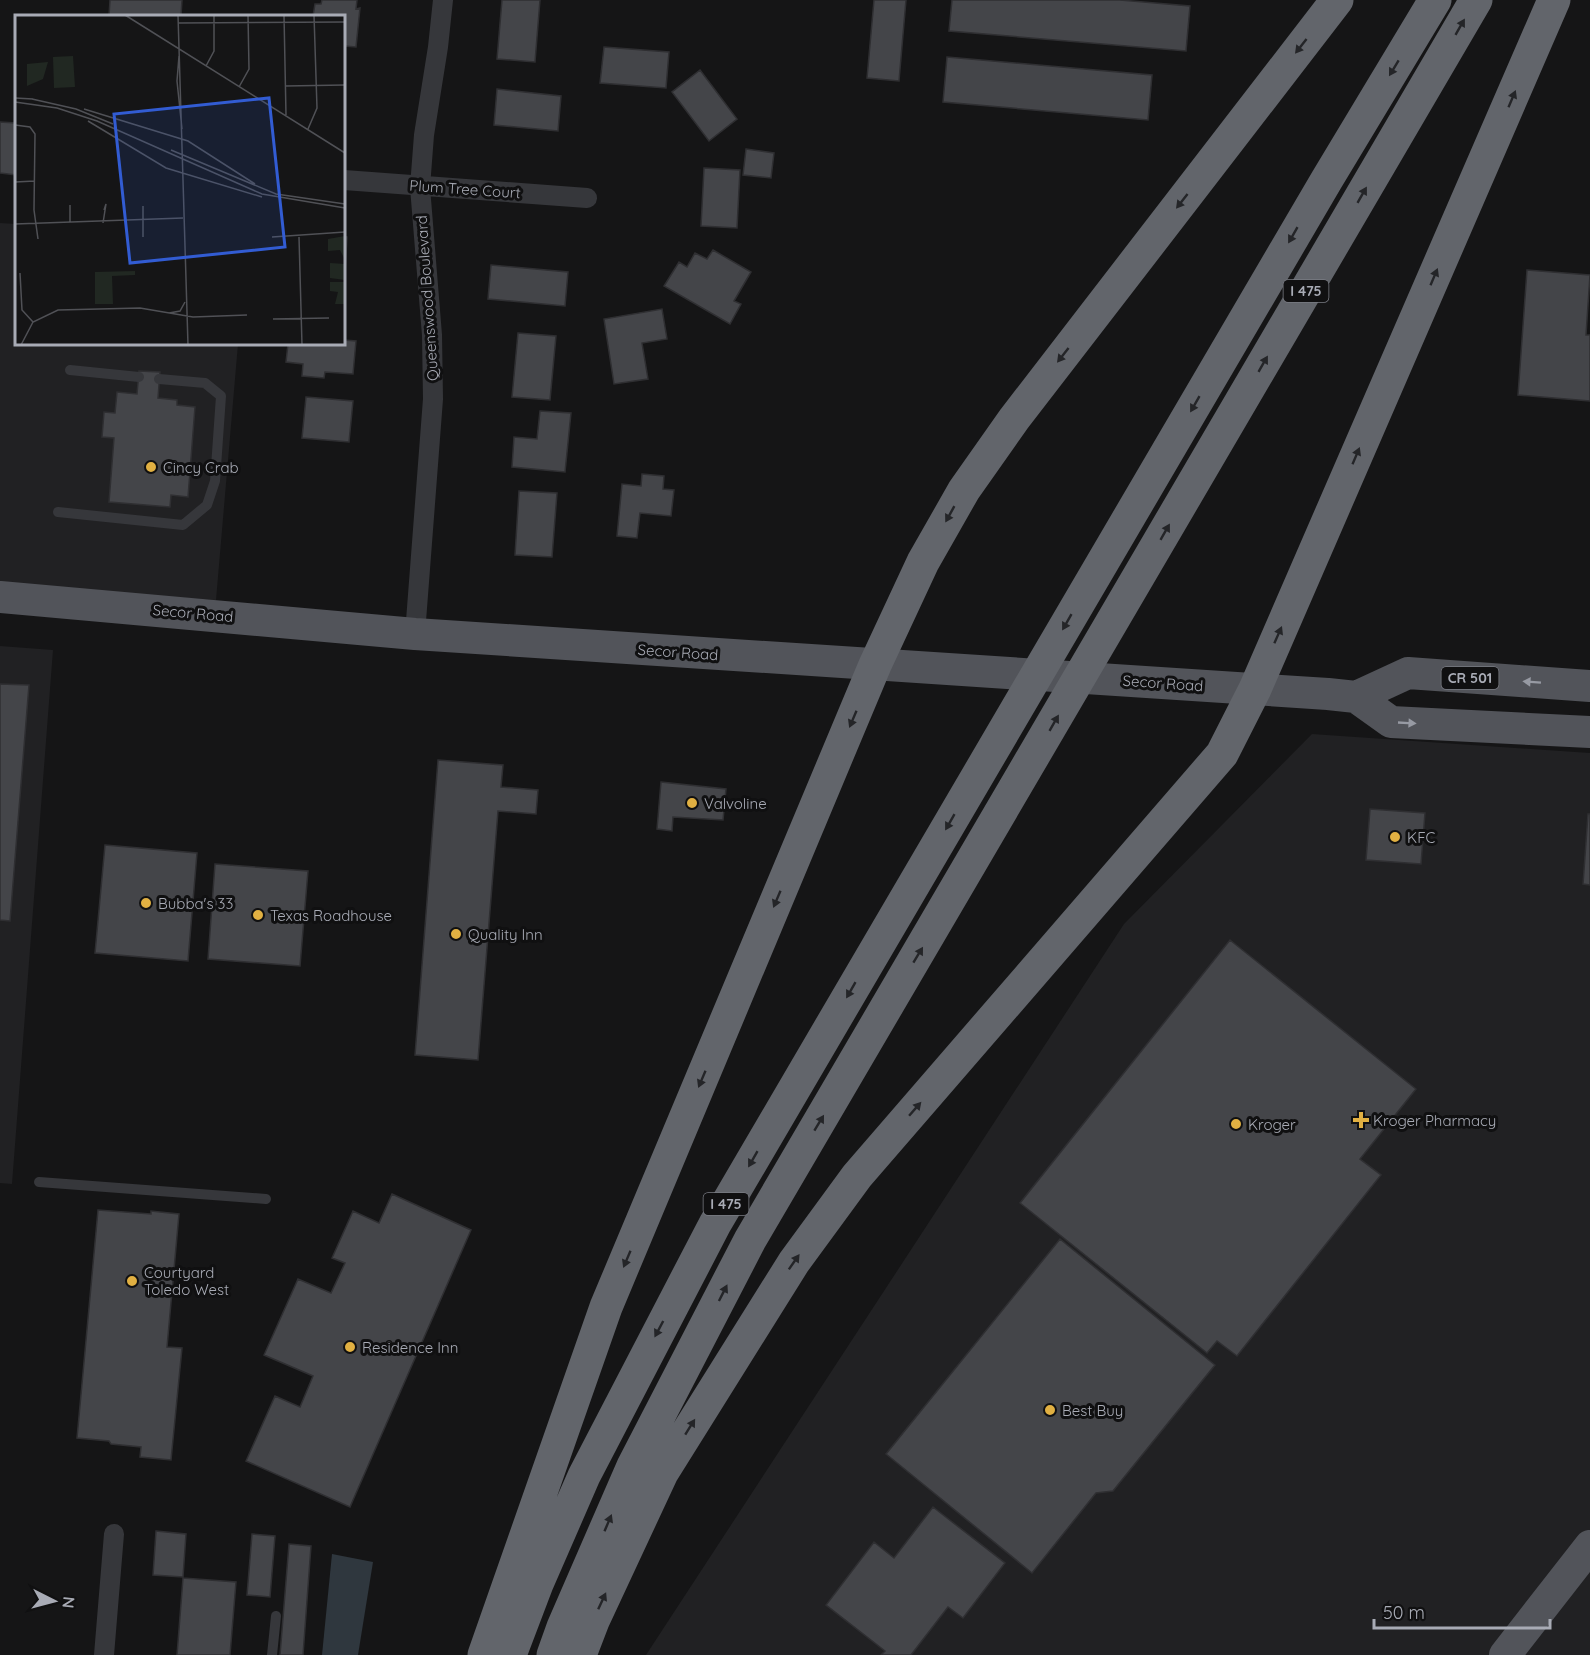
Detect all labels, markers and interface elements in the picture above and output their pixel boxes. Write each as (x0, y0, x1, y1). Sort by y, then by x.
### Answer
inset map (15, 15, 345, 345)
one-way arrow (1455, 19, 1466, 35)
one-way arrow (1296, 39, 1308, 54)
one-way arrow (1388, 60, 1399, 76)
one-way arrow (1507, 90, 1516, 107)
street label: Plum Tree Court (409, 176, 521, 202)
one-way arrow (1356, 187, 1367, 203)
one-way arrow (1177, 193, 1189, 208)
street label: Queenswood Boulevard (412, 215, 442, 381)
one-way arrow (1288, 227, 1299, 243)
one-way arrow (1429, 268, 1439, 286)
road number: I 475 (1284, 280, 1328, 302)
one-way arrow (1057, 347, 1070, 363)
one-way arrow (1258, 355, 1268, 372)
one-way arrow (1190, 395, 1200, 412)
one-way arrow (1351, 447, 1361, 465)
place label: Cincy Crab (163, 458, 239, 477)
marker: Cincy Crab (144, 460, 158, 474)
one-way arrow (945, 506, 955, 523)
one-way arrow (1159, 524, 1170, 540)
street label: Secor Road (152, 600, 234, 626)
one-way arrow (1061, 614, 1072, 630)
one-way arrow (1274, 627, 1283, 644)
street label: Secor Road (637, 640, 719, 664)
road number: CR 501 (1442, 667, 1498, 689)
street label: Secor Road (1122, 671, 1204, 695)
one-way arrow (1522, 678, 1541, 687)
one-way arrow (848, 710, 857, 728)
one-way arrow (1049, 714, 1059, 731)
one-way arrow (1397, 718, 1416, 727)
place label: Valvoline (704, 794, 767, 813)
marker: Valvoline (685, 796, 699, 810)
one-way arrow (944, 814, 955, 830)
place label: KFC (1407, 828, 1435, 847)
marker: KFC (1388, 830, 1402, 844)
one-way arrow (772, 890, 781, 908)
place label: Bubba's 33 (158, 894, 233, 913)
marker: Bubba's 33 (139, 896, 153, 910)
place label: Texas Roadhouse (270, 906, 392, 925)
marker: Texas Roadhouse (251, 908, 265, 922)
place label: Quality Inn (468, 925, 543, 944)
marker: Quality Inn (449, 927, 463, 941)
one-way arrow (913, 946, 923, 963)
one-way arrow (846, 982, 857, 998)
one-way arrow (697, 1070, 707, 1088)
one-way arrow (908, 1102, 921, 1117)
place label: Kroger Pharmacy (1373, 1111, 1496, 1130)
marker: Kroger Pharmacy (1354, 1113, 1368, 1127)
one-way arrow (814, 1114, 824, 1131)
place label: Kroger (1248, 1115, 1296, 1134)
marker: Kroger (1229, 1117, 1243, 1131)
one-way arrow (748, 1150, 758, 1167)
road number: I 475 (704, 1193, 748, 1215)
one-way arrow (622, 1250, 632, 1268)
one-way arrow (788, 1254, 799, 1270)
place label: Courtyard Toledo West (144, 1263, 229, 1299)
marker: Courtyard Toledo West (125, 1274, 139, 1288)
one-way arrow (718, 1284, 728, 1301)
one-way arrow (654, 1321, 664, 1338)
place label: Residence Inn (362, 1338, 458, 1357)
marker: Residence Inn (343, 1340, 357, 1354)
place label: Best Buy (1062, 1401, 1123, 1420)
marker: Best Buy (1043, 1403, 1057, 1417)
one-way arrow (684, 1419, 695, 1435)
one-way arrow (603, 1515, 612, 1532)
north arrow (24, 1571, 84, 1631)
one-way arrow (598, 1592, 607, 1609)
scale bar (1374, 1592, 1550, 1630)
text: N (58, 1596, 79, 1609)
text: 50 m (1383, 1601, 1425, 1624)

